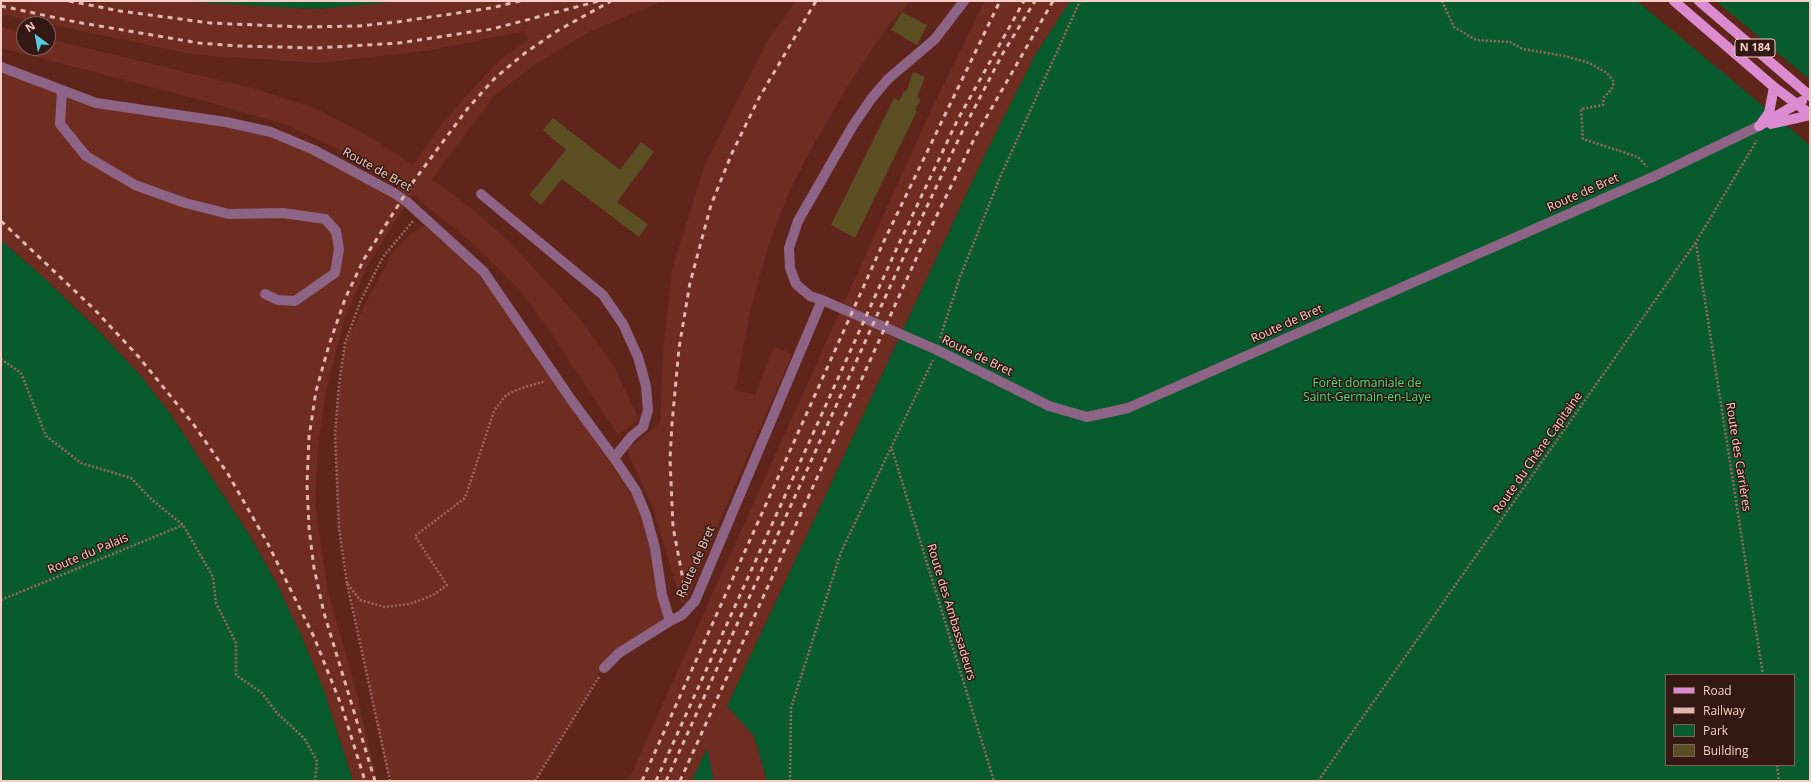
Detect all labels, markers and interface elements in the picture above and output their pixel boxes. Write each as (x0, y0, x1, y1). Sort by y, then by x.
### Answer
north arrow (16, 16, 56, 56)
text: N (22, 18, 38, 35)
road number: N 184 (1735, 39, 1775, 57)
street label: Route de Bret (340, 145, 414, 195)
street label: Route de Bret (1545, 171, 1621, 215)
street label: Route de Bret (1249, 302, 1325, 346)
street label: Route de Bret (939, 333, 1015, 379)
park label: Forêt domaniale de Saint-Germain-en-Laye (1303, 377, 1431, 405)
street label: Route du Chêne Capitaine (1490, 389, 1586, 517)
street label: Route des Carrières (1722, 401, 1754, 513)
street label: Route de Bret (674, 524, 718, 600)
street label: Route du Palais (45, 531, 131, 577)
street label: Route des Ambassadeurs (923, 542, 979, 682)
legend (1665, 674, 1795, 766)
text: Road (1703, 682, 1732, 699)
text: Railway (1703, 702, 1745, 719)
text: Park (1703, 722, 1728, 739)
text: Building (1703, 742, 1748, 759)

